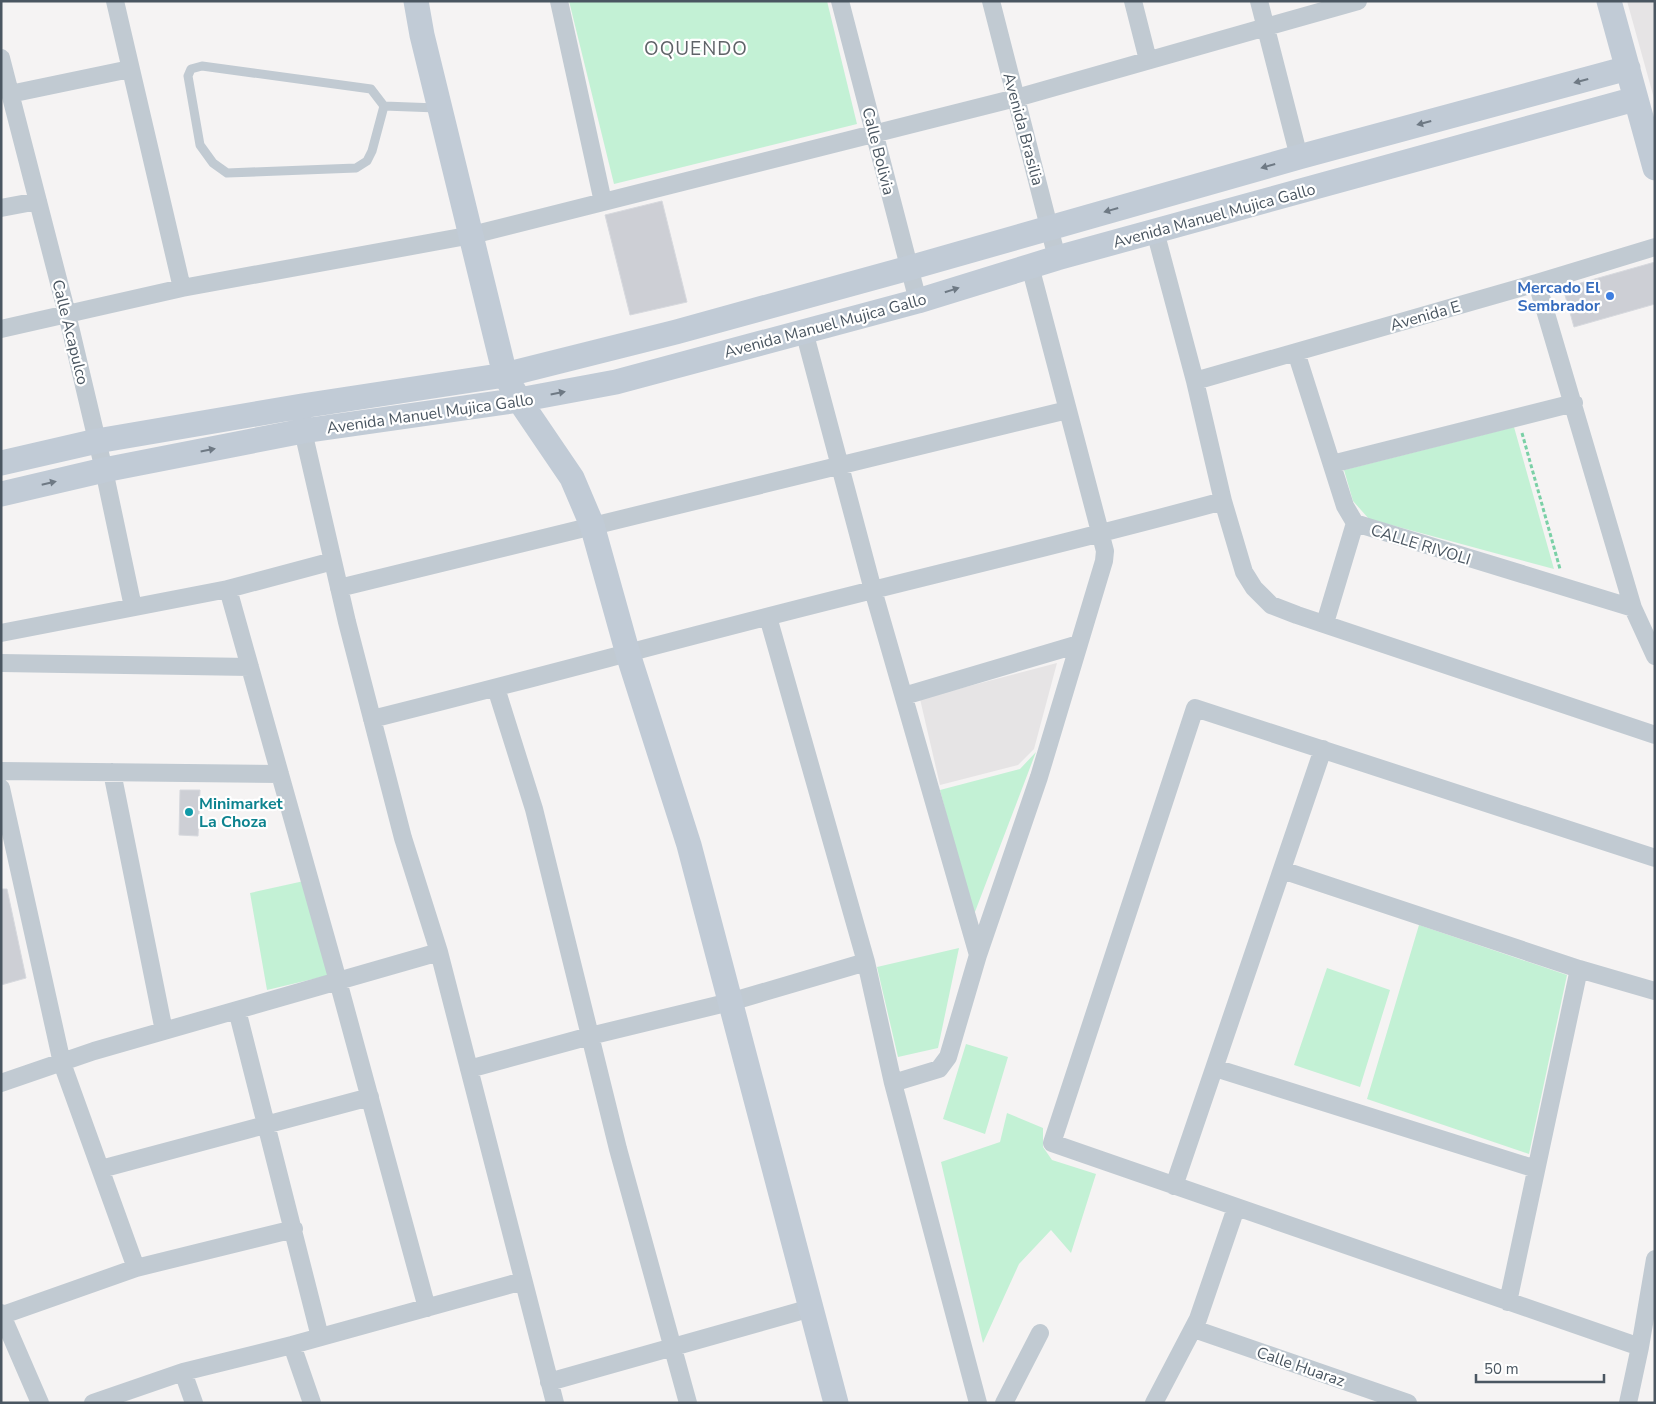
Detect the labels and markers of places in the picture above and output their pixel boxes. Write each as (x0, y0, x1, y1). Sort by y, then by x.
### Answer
place label: Mercado El Sembrador (1517, 277, 1601, 317)
marker: Mercado El Sembrador (1604, 290, 1616, 302)
place label: Minimarket La Choza (199, 793, 284, 833)
marker: Minimarket La Choza (183, 806, 195, 818)

